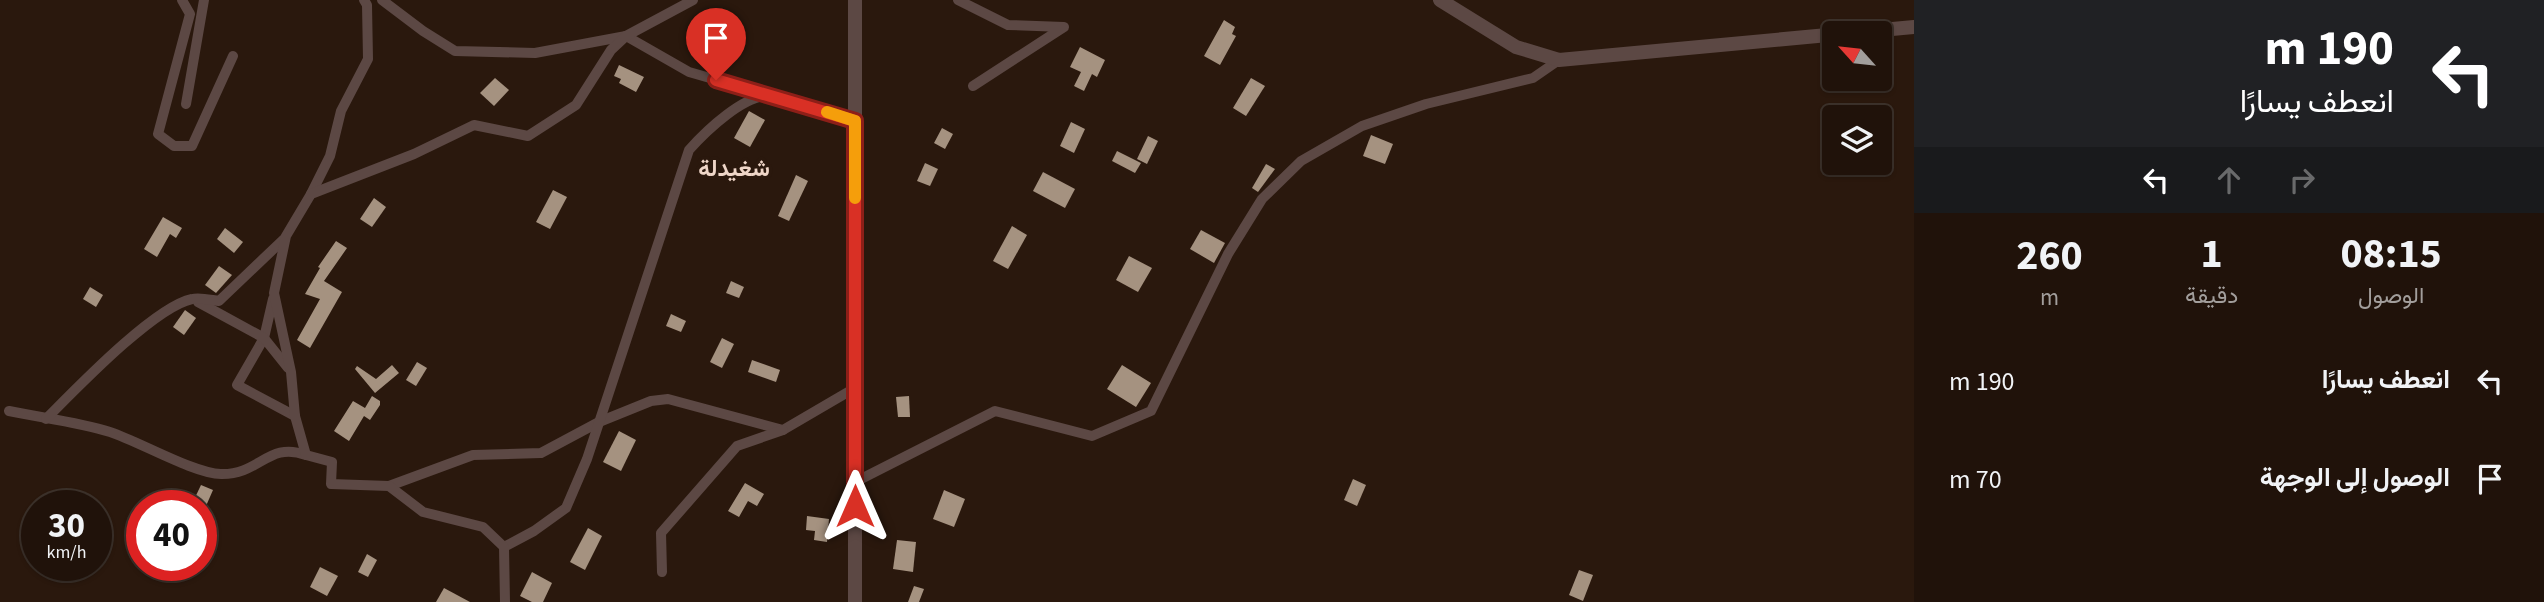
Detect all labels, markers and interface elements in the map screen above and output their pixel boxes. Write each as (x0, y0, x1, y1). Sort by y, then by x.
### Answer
pin (686, 8, 746, 80)
text: 190 m (2265, 14, 2394, 84)
icon: arrive (697, 19, 735, 57)
north arrow (1822, 21, 1892, 91)
map controls (1822, 21, 1892, 175)
icon: left (2418, 28, 2509, 119)
text: انعطف يسارًا (2240, 79, 2394, 125)
button: layers (1822, 105, 1892, 175)
district label: شغيدلة (698, 152, 770, 185)
icon: left (2137, 161, 2175, 199)
icon: ahead (2210, 161, 2248, 199)
icon: right (2283, 161, 2321, 199)
text: 1 (2201, 224, 2223, 284)
text: 08:15 (2340, 224, 2442, 284)
text: 260 (2016, 226, 2083, 286)
text: دقيقة (2185, 279, 2238, 312)
text: الوصول (2358, 279, 2424, 312)
text: m (2040, 281, 2059, 314)
text: انعطف يسارًا (2322, 361, 2450, 398)
icon: left (2471, 362, 2509, 400)
text: 190 m (1949, 363, 2015, 400)
text: الوصول إلى الوجهة (2260, 459, 2450, 496)
icon: arrive (2471, 460, 2509, 498)
text: 70 m (1949, 461, 2002, 498)
position arrow (818, 469, 892, 543)
speed limit sign: 40 (126, 490, 217, 581)
text: 30 (48, 501, 85, 551)
text: km/h (47, 540, 86, 565)

